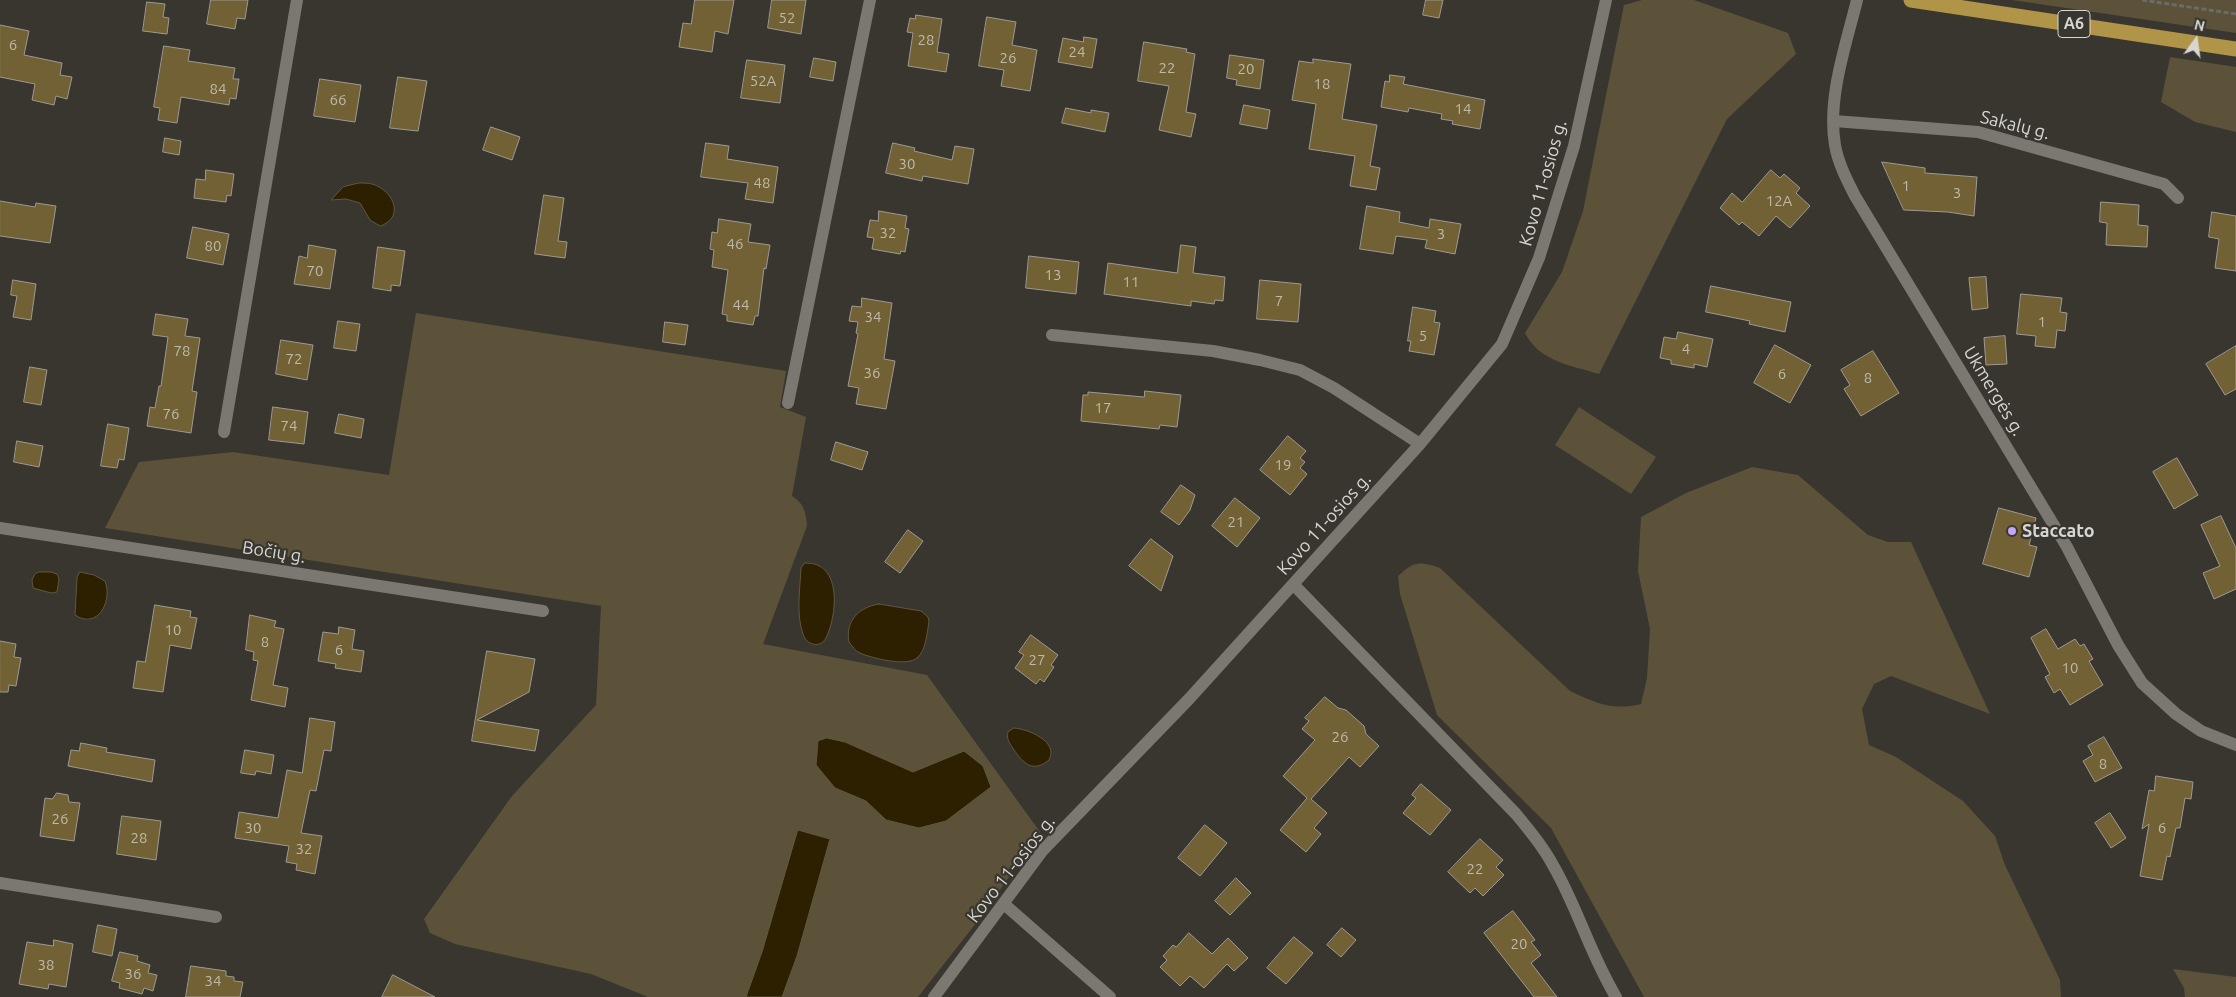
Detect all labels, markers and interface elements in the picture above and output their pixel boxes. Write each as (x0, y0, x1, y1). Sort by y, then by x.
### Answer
house number: 52 (779, 9, 795, 27)
road number: A6 (2058, 10, 2090, 38)
north arrow (2171, 15, 2221, 65)
text: N (2193, 16, 2207, 34)
house number: 28 (918, 31, 934, 49)
house number: 6 (9, 36, 17, 54)
house number: 24 (1069, 43, 1085, 61)
house number: 26 (1000, 49, 1016, 67)
house number: 22 (1159, 59, 1175, 77)
house number: 20 (1238, 60, 1254, 78)
house number: 52A (750, 72, 776, 90)
house number: 18 (1314, 75, 1330, 93)
house number: 84 (210, 80, 226, 98)
house number: 66 (330, 91, 346, 109)
house number: 14 (1455, 100, 1471, 118)
street label: Sakalų g. (1978, 106, 2052, 144)
street label: Kovo 11-osios g. (1515, 117, 1571, 249)
house number: 30 (899, 155, 915, 173)
house number: 48 (754, 174, 770, 192)
house number: 1 (1902, 177, 1910, 195)
house number: 3 (1953, 184, 1961, 202)
house number: 12A (1766, 192, 1792, 210)
house number: 32 (880, 224, 896, 242)
house number: 3 (1437, 225, 1445, 243)
house number: 46 (727, 235, 743, 253)
house number: 80 (205, 237, 221, 255)
house number: 70 (307, 262, 323, 280)
house number: 13 (1045, 266, 1061, 284)
house number: 11 (1123, 273, 1139, 291)
house number: 7 (1275, 292, 1283, 310)
house number: 44 (733, 296, 749, 314)
house number: 34 (865, 308, 881, 326)
house number: 1 (2038, 313, 2046, 331)
house number: 5 (1419, 327, 1427, 345)
house number: 4 (1682, 340, 1690, 358)
house number: 78 (174, 342, 190, 360)
street label: Ukmergės g. (1959, 342, 2029, 440)
house number: 72 (286, 350, 302, 368)
house number: 36 (864, 364, 880, 382)
house number: 6 (1778, 365, 1786, 383)
house number: 8 (1864, 369, 1872, 387)
house number: 17 (1095, 399, 1111, 417)
house number: 76 (163, 405, 179, 423)
house number: 74 (281, 417, 297, 435)
house number: 19 (1275, 456, 1291, 474)
street label: Kovo 11-osios g. (1272, 468, 1376, 580)
house number: 21 (1228, 513, 1244, 531)
place label: Staccato (2022, 520, 2095, 542)
marker: Staccato (2006, 525, 2018, 537)
street label: Bočių g. (241, 536, 307, 568)
house number: 10 (165, 621, 181, 639)
house number: 8 (261, 633, 269, 651)
house number: 6 (335, 641, 343, 659)
house number: 27 (1029, 651, 1045, 669)
house number: 10 (2062, 659, 2078, 677)
house number: 26 (1332, 728, 1348, 746)
house number: 8 (2099, 755, 2107, 773)
house number: 26 (52, 810, 68, 828)
street label: Kovo 11-osios g. (962, 811, 1060, 927)
house number: 30 (245, 819, 261, 837)
house number: 6 (2158, 819, 2166, 837)
house number: 28 (131, 829, 147, 847)
house number: 32 (296, 840, 312, 858)
house number: 22 (1467, 860, 1483, 878)
house number: 20 (1511, 935, 1527, 953)
house number: 38 (38, 956, 54, 974)
house number: 36 (125, 965, 141, 983)
house number: 34 (205, 972, 221, 990)

